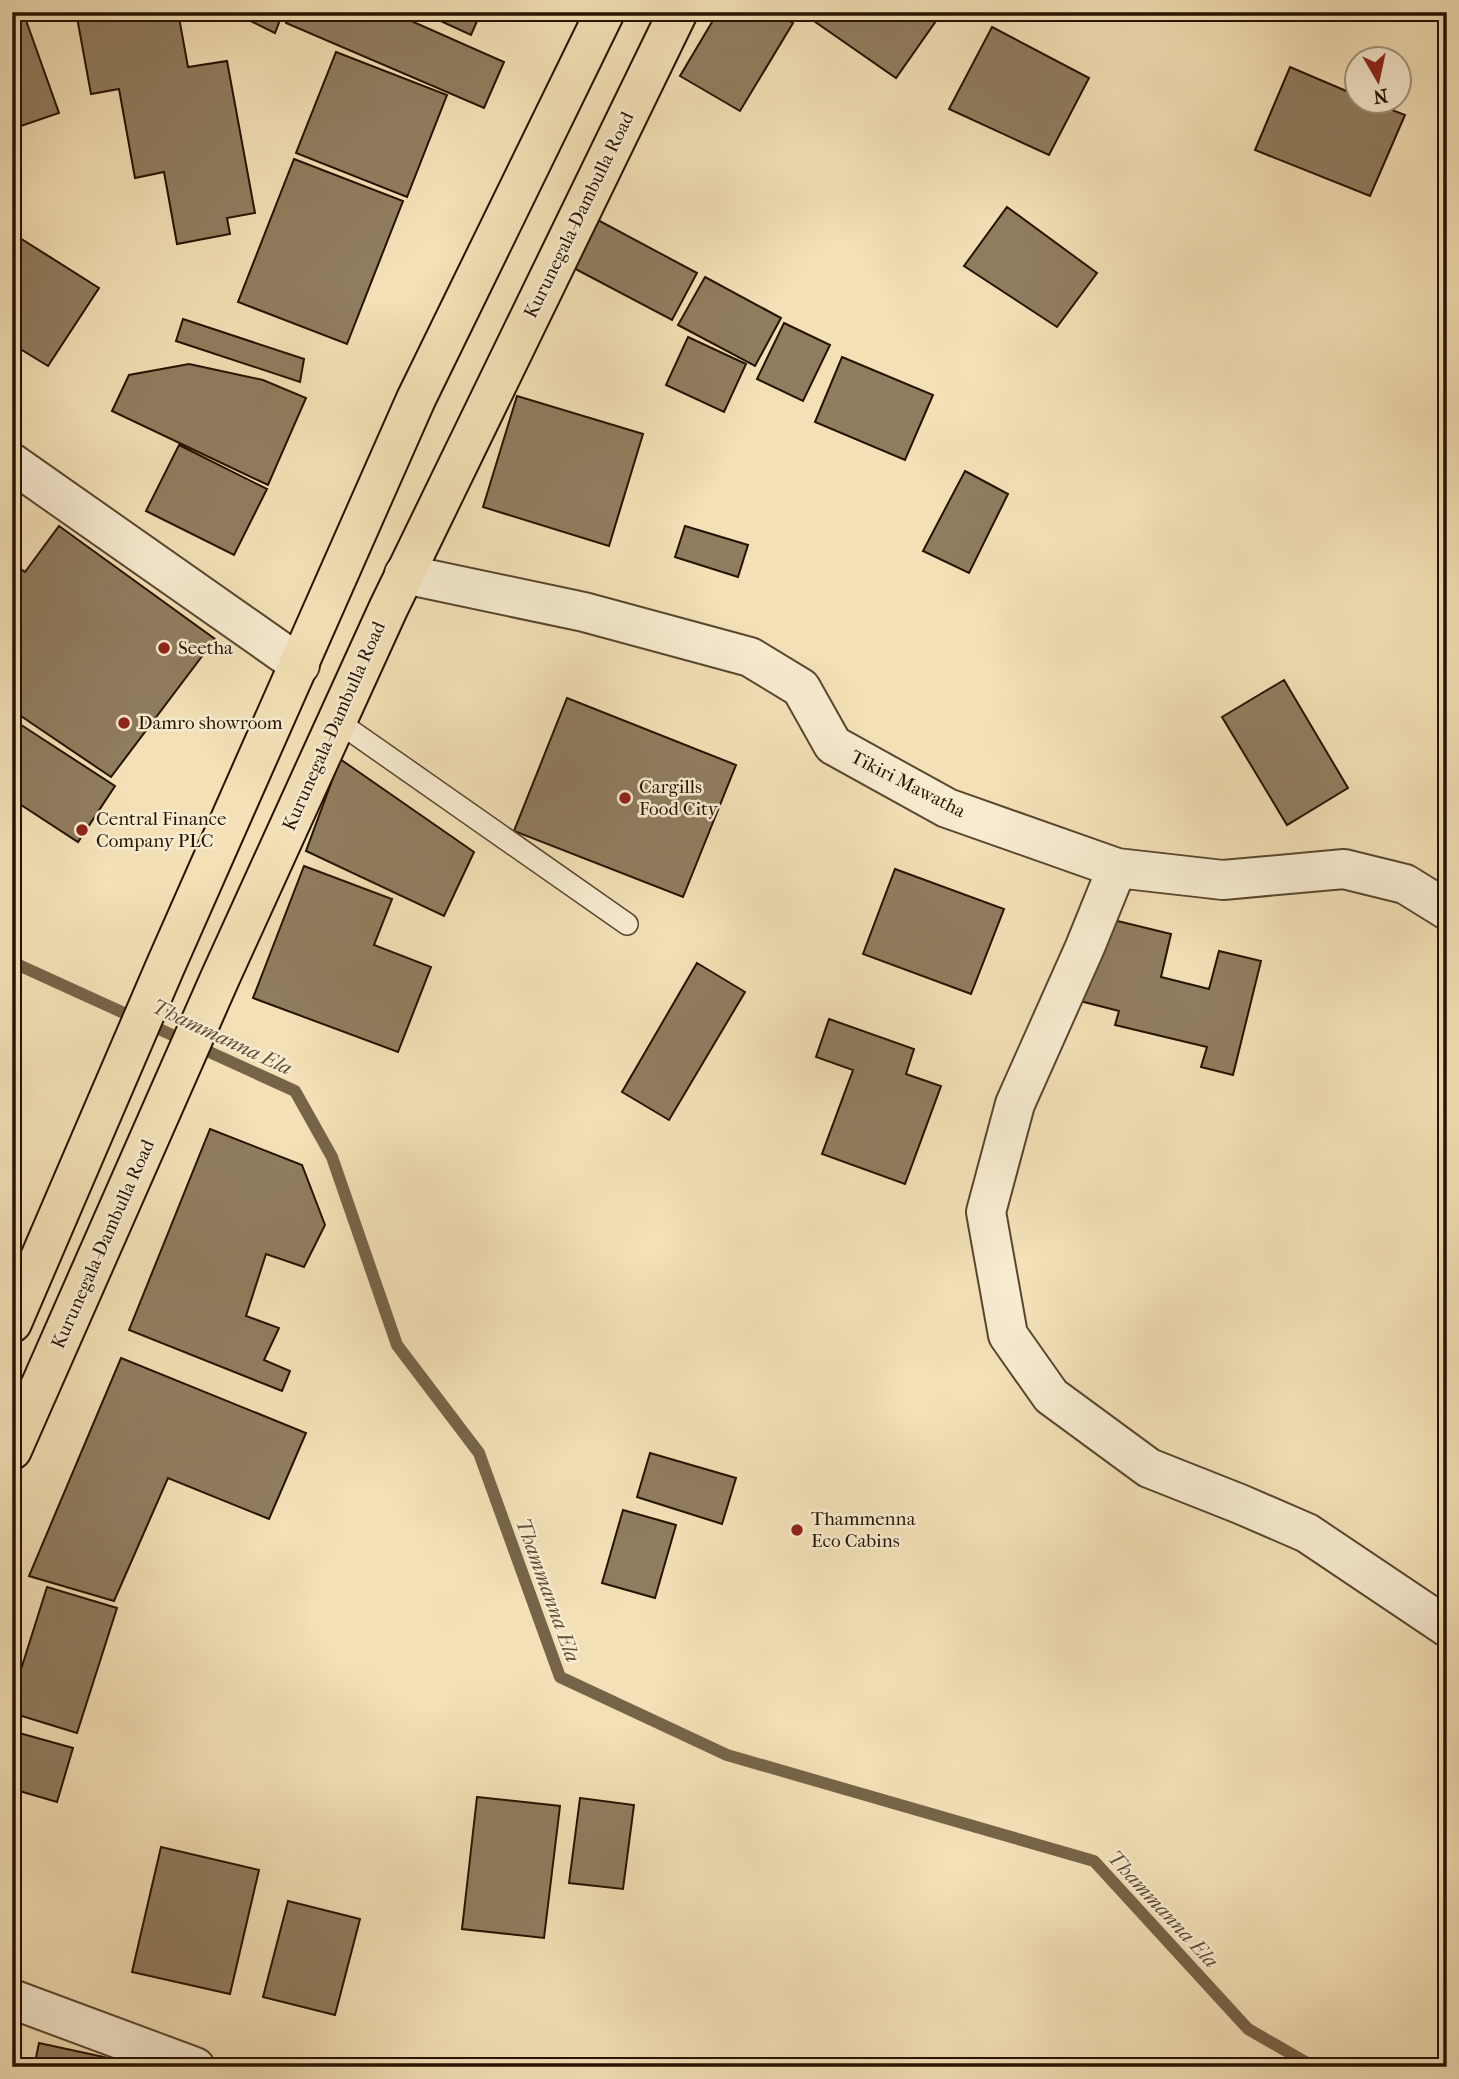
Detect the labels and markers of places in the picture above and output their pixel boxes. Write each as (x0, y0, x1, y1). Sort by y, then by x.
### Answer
place label: Seetha (178, 637, 233, 659)
marker: Seetha (156, 640, 172, 656)
place label: Damro showroom (138, 712, 283, 734)
marker: Damro showroom (116, 715, 132, 731)
place label: Cargills Food City (639, 776, 719, 820)
marker: Cargills Food City (617, 790, 633, 806)
place label: Central Finance Company PLC (96, 808, 226, 852)
marker: Central Finance Company PLC (74, 822, 90, 838)
place label: Thammenna Eco Cabins (811, 1508, 916, 1552)
marker: Thammenna Eco Cabins (789, 1522, 805, 1538)

